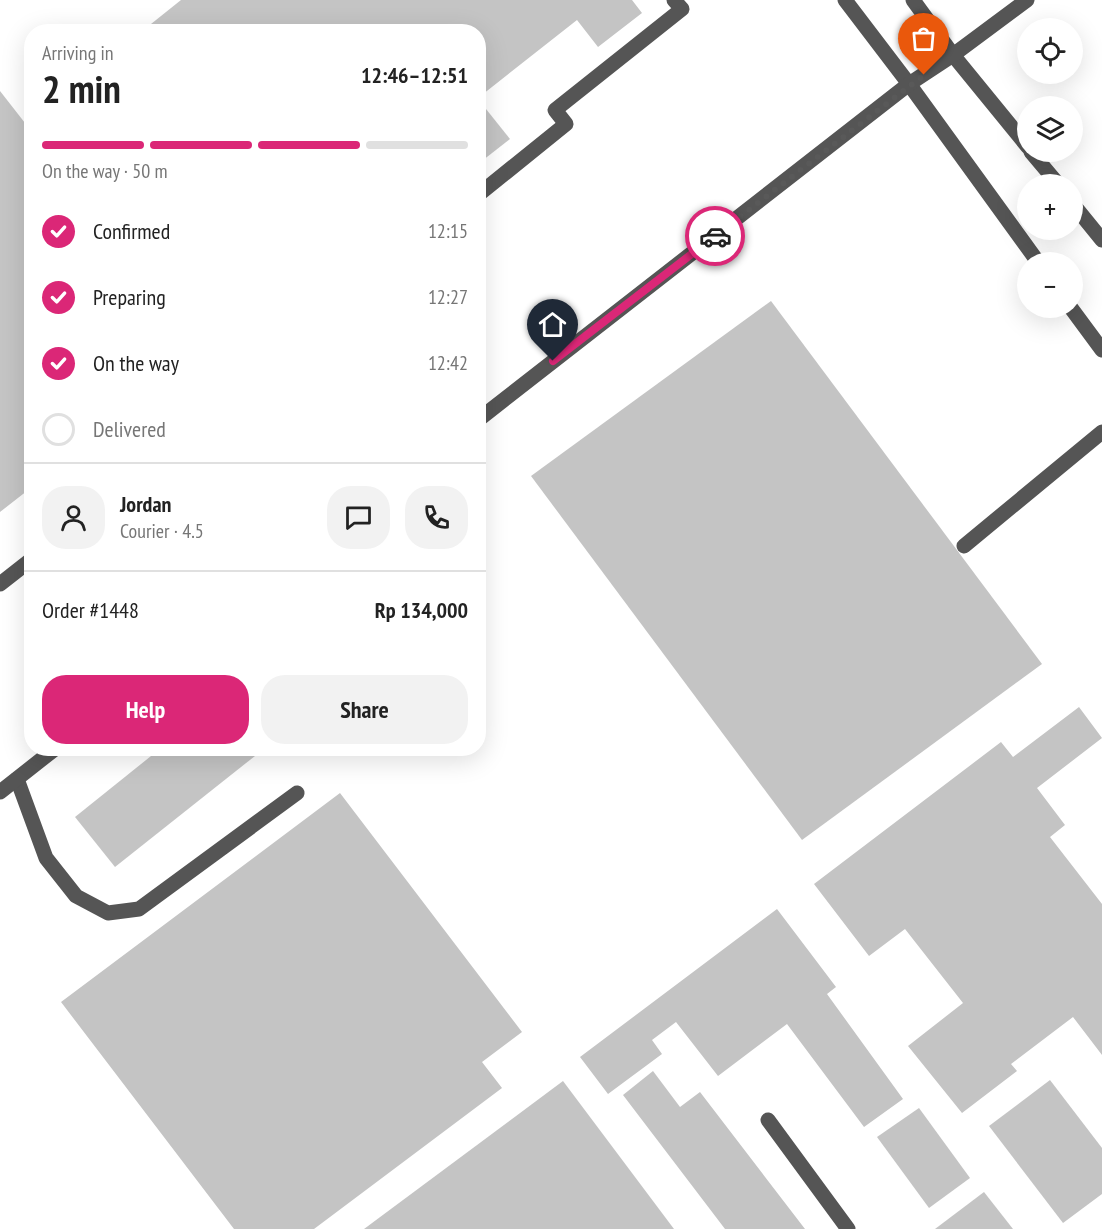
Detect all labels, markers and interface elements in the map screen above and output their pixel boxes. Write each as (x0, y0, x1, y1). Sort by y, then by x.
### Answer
pin (898, 13, 949, 75)
map controls (1017, 18, 1083, 318)
button: locate (1017, 18, 1083, 84)
icon: bag (907, 22, 940, 55)
text: Arriving in (42, 40, 114, 66)
text: 12:46–12:51 (361, 61, 468, 89)
text: 2 min (42, 63, 121, 114)
button: layers (1017, 96, 1083, 162)
text: On the way · 50 m (42, 158, 168, 184)
button: + (1017, 174, 1083, 240)
courier (685, 206, 745, 266)
icon: check (42, 215, 75, 248)
text: Confirmed (93, 217, 170, 245)
text: 12:15 (428, 218, 468, 244)
icon: car (699, 220, 732, 253)
button: − (1017, 252, 1083, 318)
icon: check (42, 281, 75, 314)
text: Preparing (93, 283, 166, 311)
text: 12:27 (428, 284, 468, 310)
pin (527, 299, 578, 361)
icon: home (536, 308, 569, 341)
icon: check (42, 347, 75, 380)
text: On the way (93, 349, 179, 377)
text: 12:42 (428, 350, 468, 376)
text: Delivered (93, 415, 166, 443)
button: person (42, 486, 105, 549)
button: chat (327, 486, 390, 549)
button: phone (405, 486, 468, 549)
text: Jordan (120, 490, 171, 518)
text: Courier · 4.5 (120, 518, 204, 544)
text: Order #1448 (42, 596, 139, 624)
text: Rp 134,000 (375, 596, 468, 624)
button: Help (42, 675, 249, 744)
button: Share (261, 675, 468, 744)

